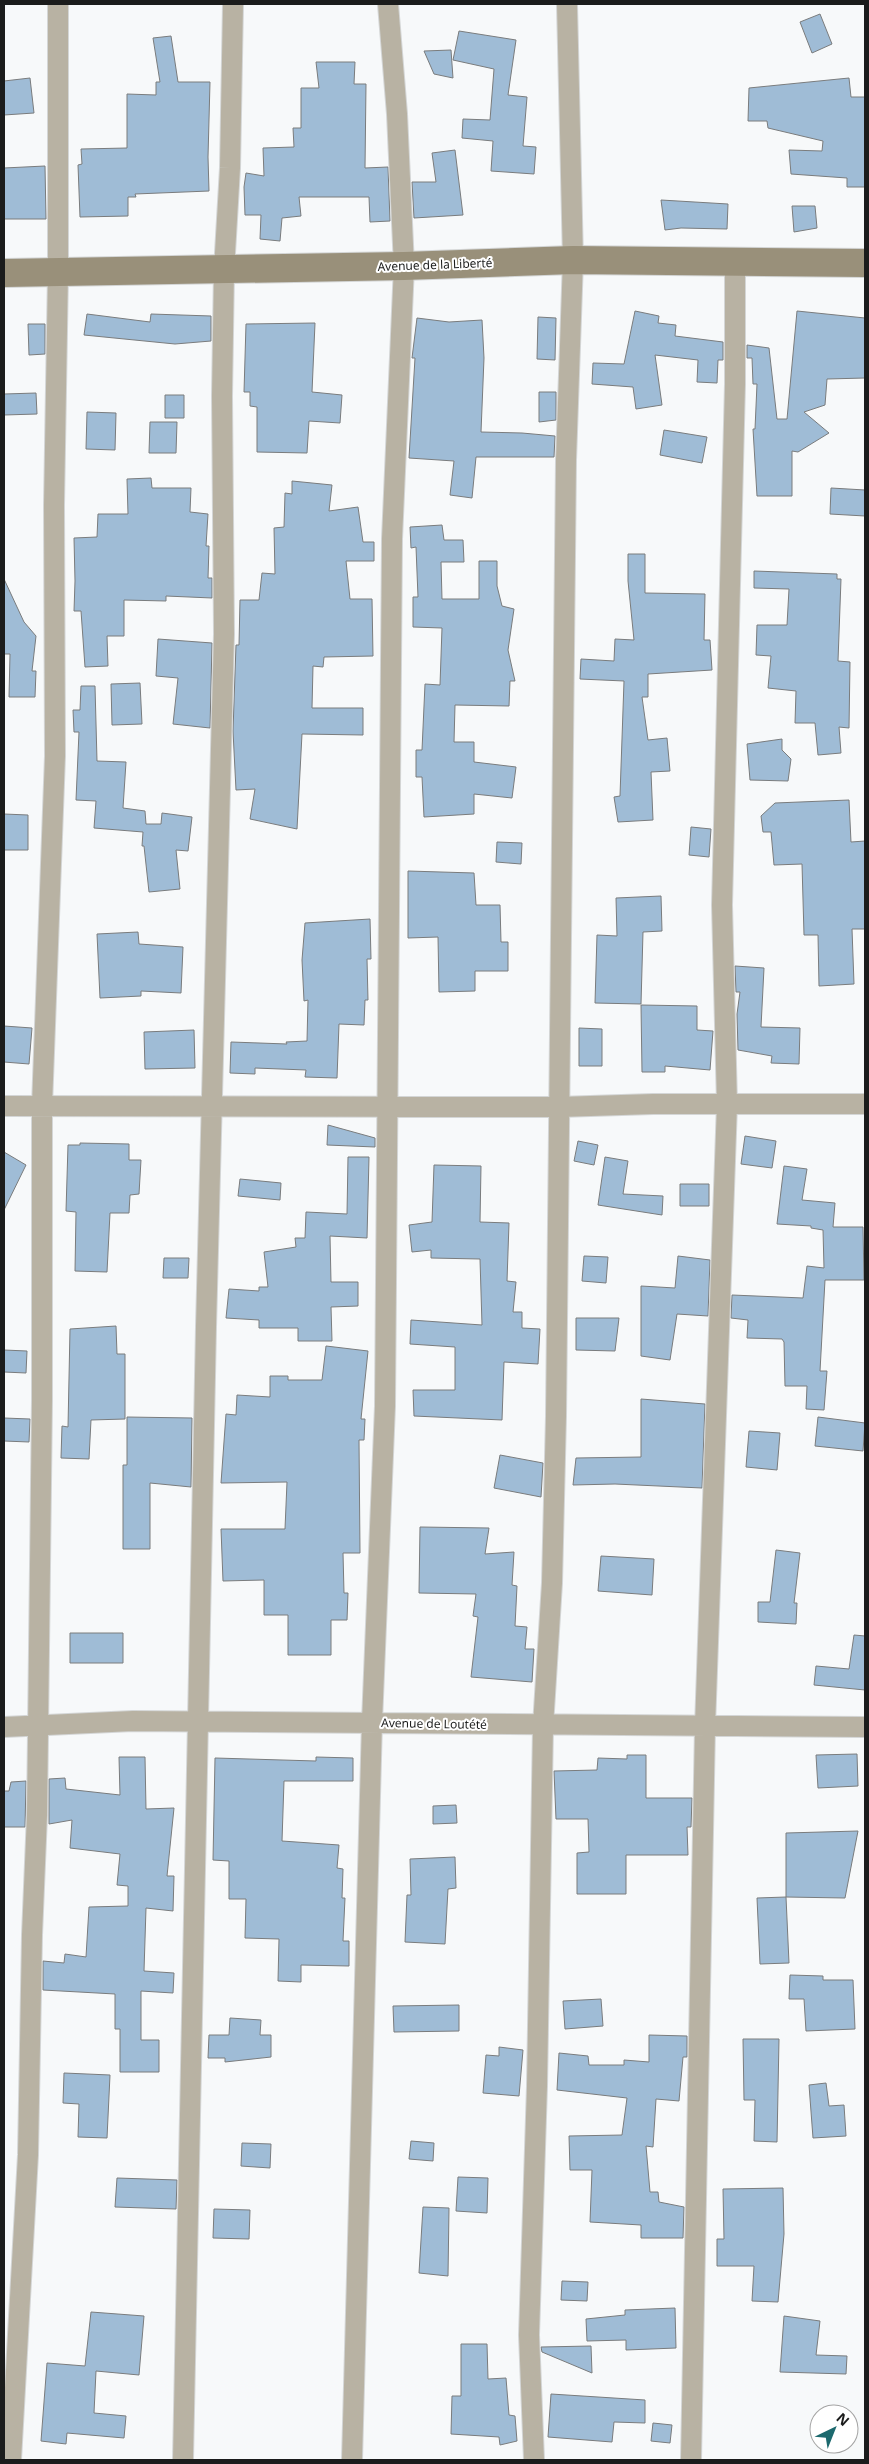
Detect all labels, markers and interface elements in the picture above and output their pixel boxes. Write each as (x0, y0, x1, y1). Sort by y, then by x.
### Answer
street label: Avenue de la Liberté (377, 254, 493, 275)
street label: Avenue de Loutété (381, 1714, 487, 1733)
north arrow (809, 2404, 859, 2454)
text: N (833, 2408, 854, 2430)

